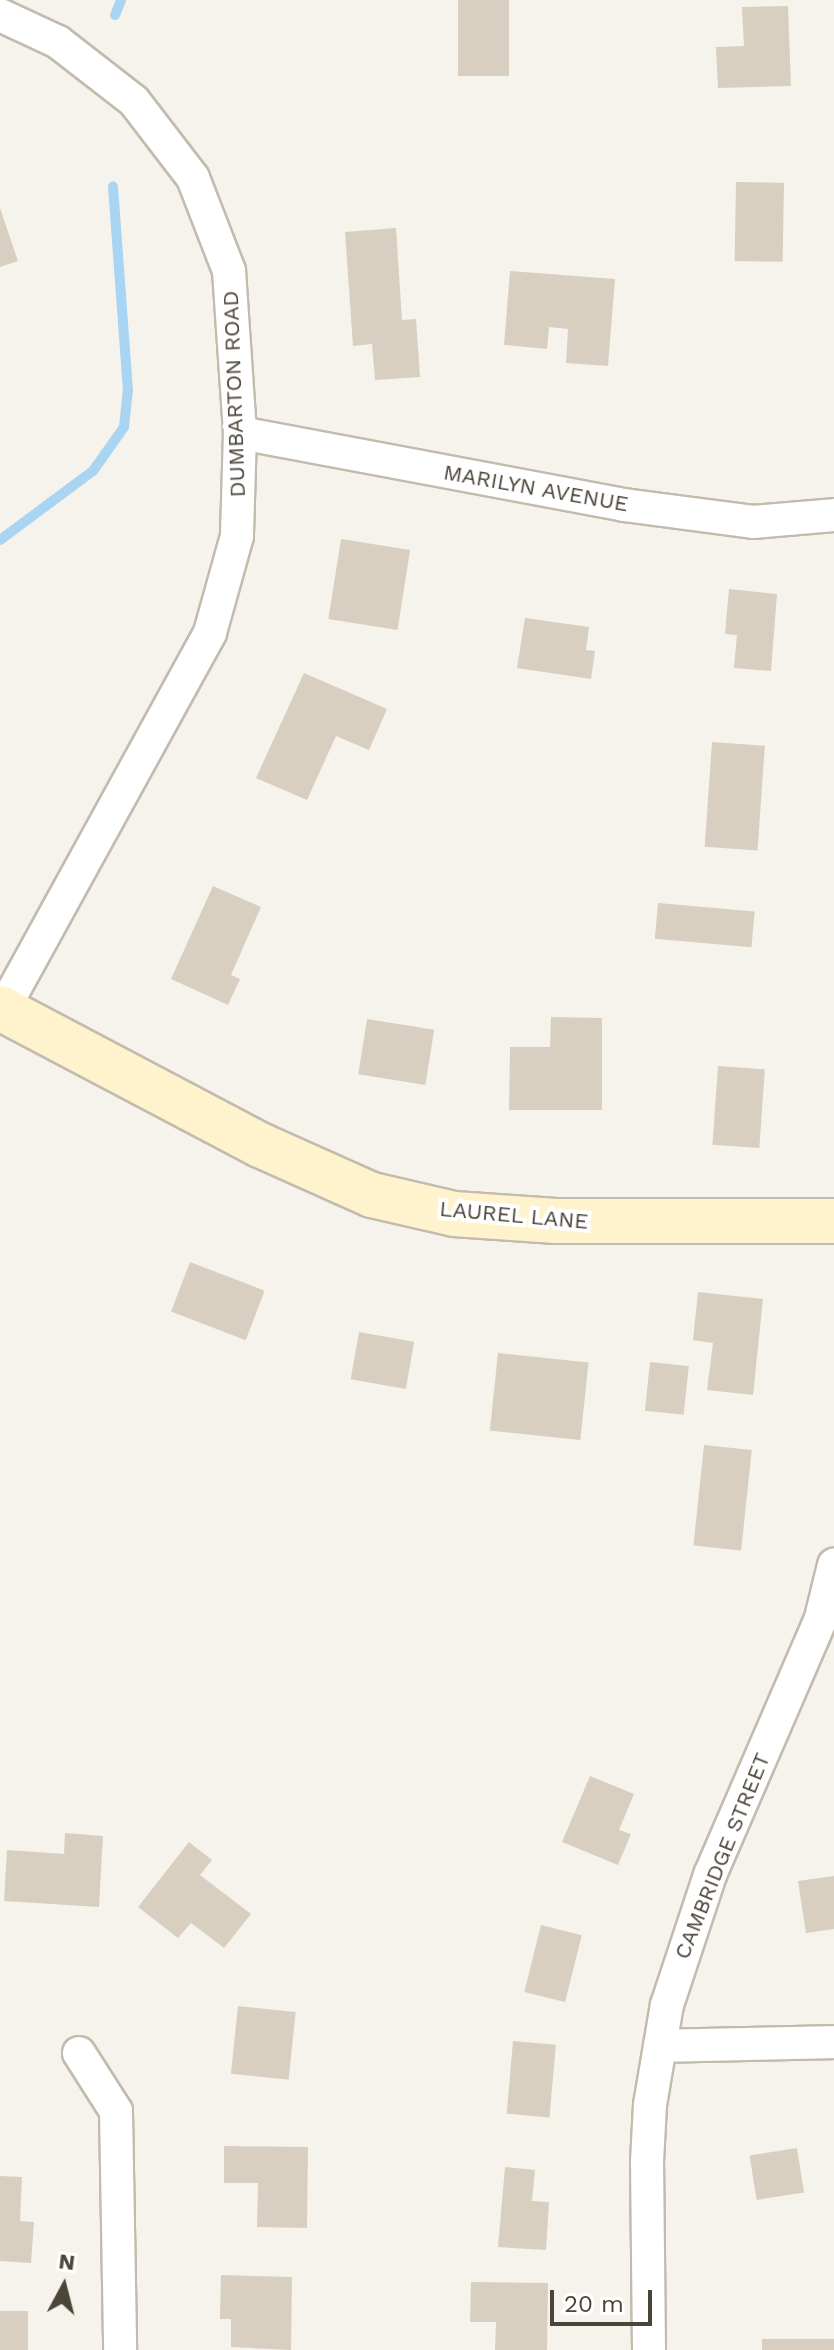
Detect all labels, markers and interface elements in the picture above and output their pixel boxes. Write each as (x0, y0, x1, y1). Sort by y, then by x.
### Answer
street label: DUMBARTON ROAD (217, 290, 251, 498)
street label: MARILYN AVENUE (441, 459, 631, 517)
street label: LAUREL LANE (438, 1195, 590, 1235)
street label: CAMBRIDGE STREET (669, 1749, 775, 1963)
north arrow (24, 2246, 104, 2326)
text: N (57, 2248, 77, 2275)
scale bar (554, 2274, 656, 2324)
text: 20 m (564, 2290, 624, 2318)

